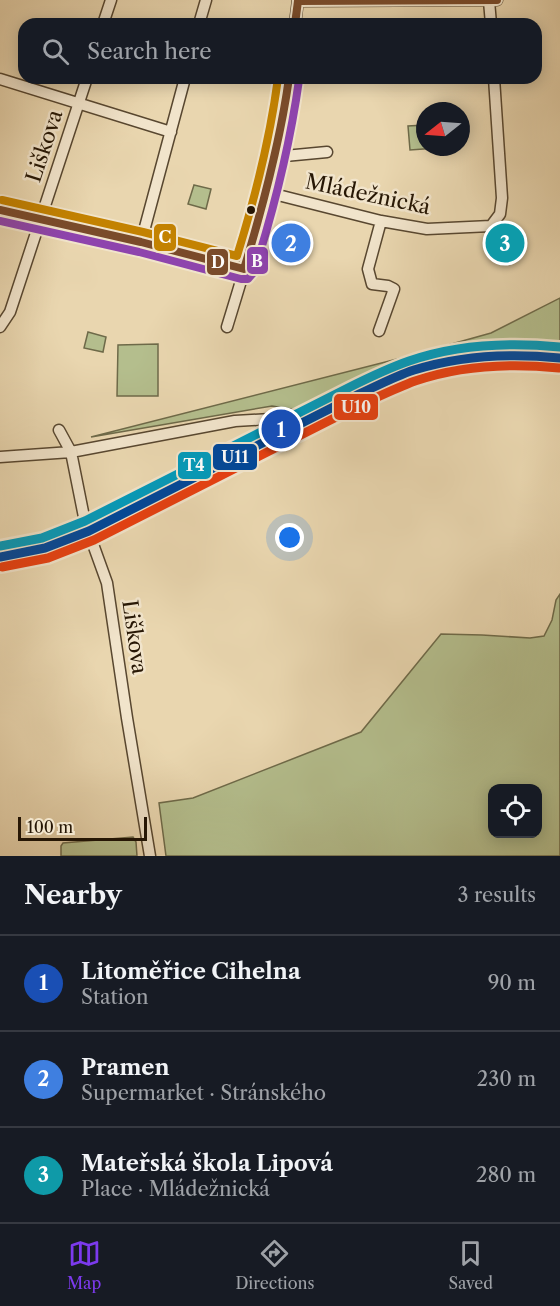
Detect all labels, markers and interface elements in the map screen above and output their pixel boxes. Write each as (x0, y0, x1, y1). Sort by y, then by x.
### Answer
search box (18, 18, 542, 84)
icon: search (39, 35, 72, 68)
text: Search here (87, 38, 212, 65)
north arrow (416, 102, 470, 156)
street label: Liškova (21, 106, 68, 185)
street label: Mládežnická (303, 169, 434, 220)
unlabelled marker (245, 204, 257, 216)
pin: 2 (272, 220, 310, 266)
pin: 3 (486, 220, 524, 266)
line badge: C (153, 223, 177, 252)
text: C (159, 227, 171, 247)
line badge: B (246, 246, 269, 275)
line badge: D (206, 248, 229, 276)
text: B (251, 251, 263, 271)
text: D (211, 252, 225, 272)
line badge: U10 (333, 393, 379, 421)
text: U10 (341, 397, 371, 417)
pin: 1 (262, 406, 300, 452)
line badge: U11 (212, 443, 258, 471)
text: U11 (221, 447, 249, 467)
line badge: T4 (177, 451, 212, 480)
text: T4 (183, 455, 205, 475)
your location (275, 523, 304, 552)
street label: Liškova (117, 598, 153, 677)
map controls (488, 784, 542, 838)
button: locate (488, 784, 542, 838)
scale bar (18, 814, 147, 842)
text: 100 m (27, 817, 73, 837)
text: Nearby (24, 879, 122, 911)
text: 3 results (458, 883, 536, 907)
text: Litoměřice Cihelna (81, 958, 301, 985)
text: 1 (39, 971, 48, 995)
text: 90 m (488, 971, 536, 995)
text: Station (81, 985, 149, 1009)
text: Pramen (81, 1054, 170, 1081)
text: 2 (38, 1067, 49, 1091)
text: 230 m (477, 1067, 536, 1091)
text: Supermarket · Stránského (81, 1081, 326, 1105)
text: Mateřská škola Lipová (81, 1150, 333, 1177)
text: 3 (38, 1163, 49, 1187)
text: 280 m (476, 1163, 536, 1187)
text: Place · Mládežnická (81, 1177, 270, 1201)
tab: Map (67, 1237, 101, 1293)
tab: Directions (235, 1237, 314, 1293)
tab: Saved (449, 1237, 493, 1293)

